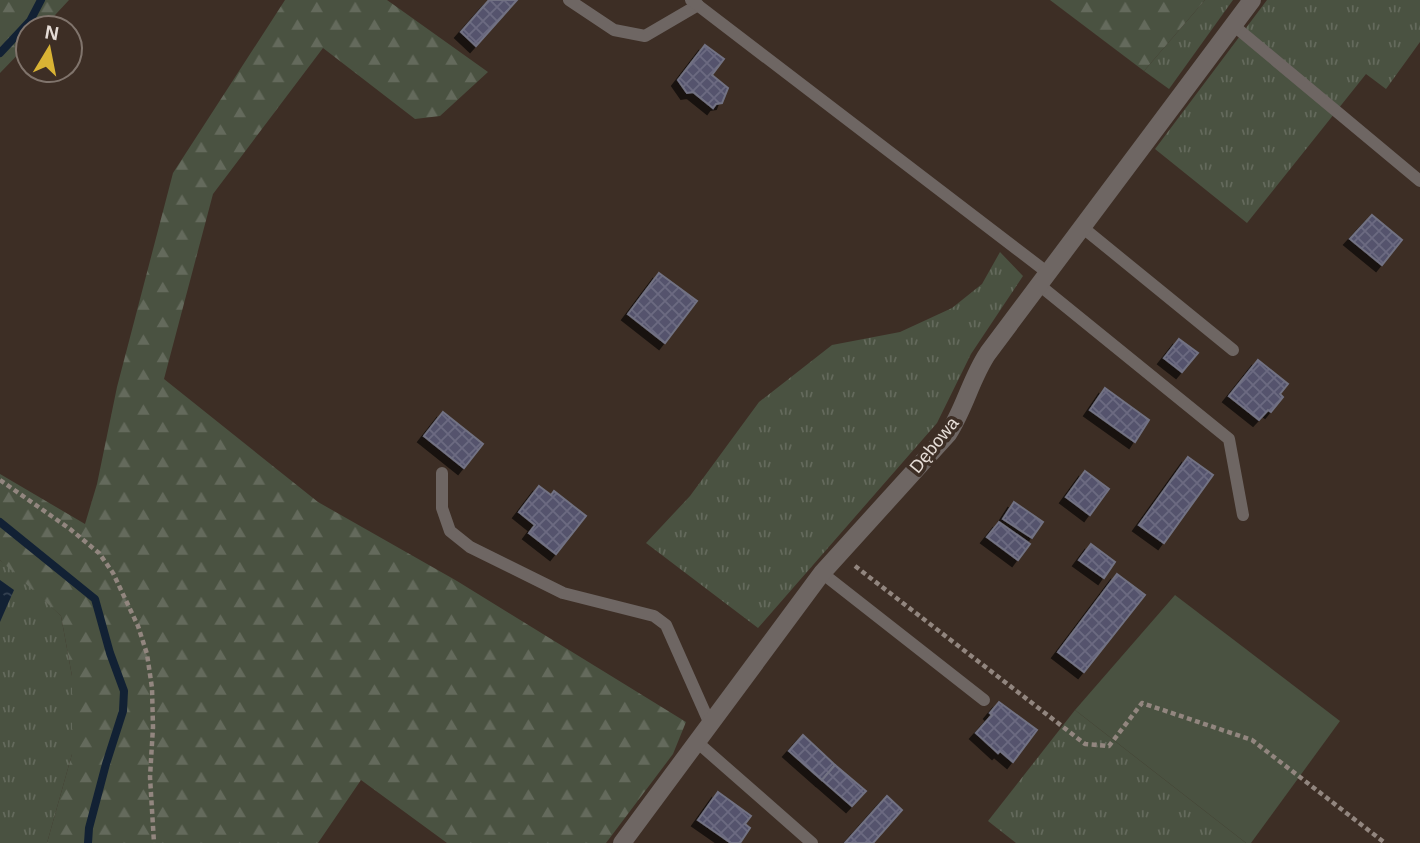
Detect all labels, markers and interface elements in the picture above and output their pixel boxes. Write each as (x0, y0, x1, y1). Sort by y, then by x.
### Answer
north arrow (14, 14, 84, 84)
text: N (43, 21, 60, 44)
street label: Dębowa (905, 412, 963, 477)

